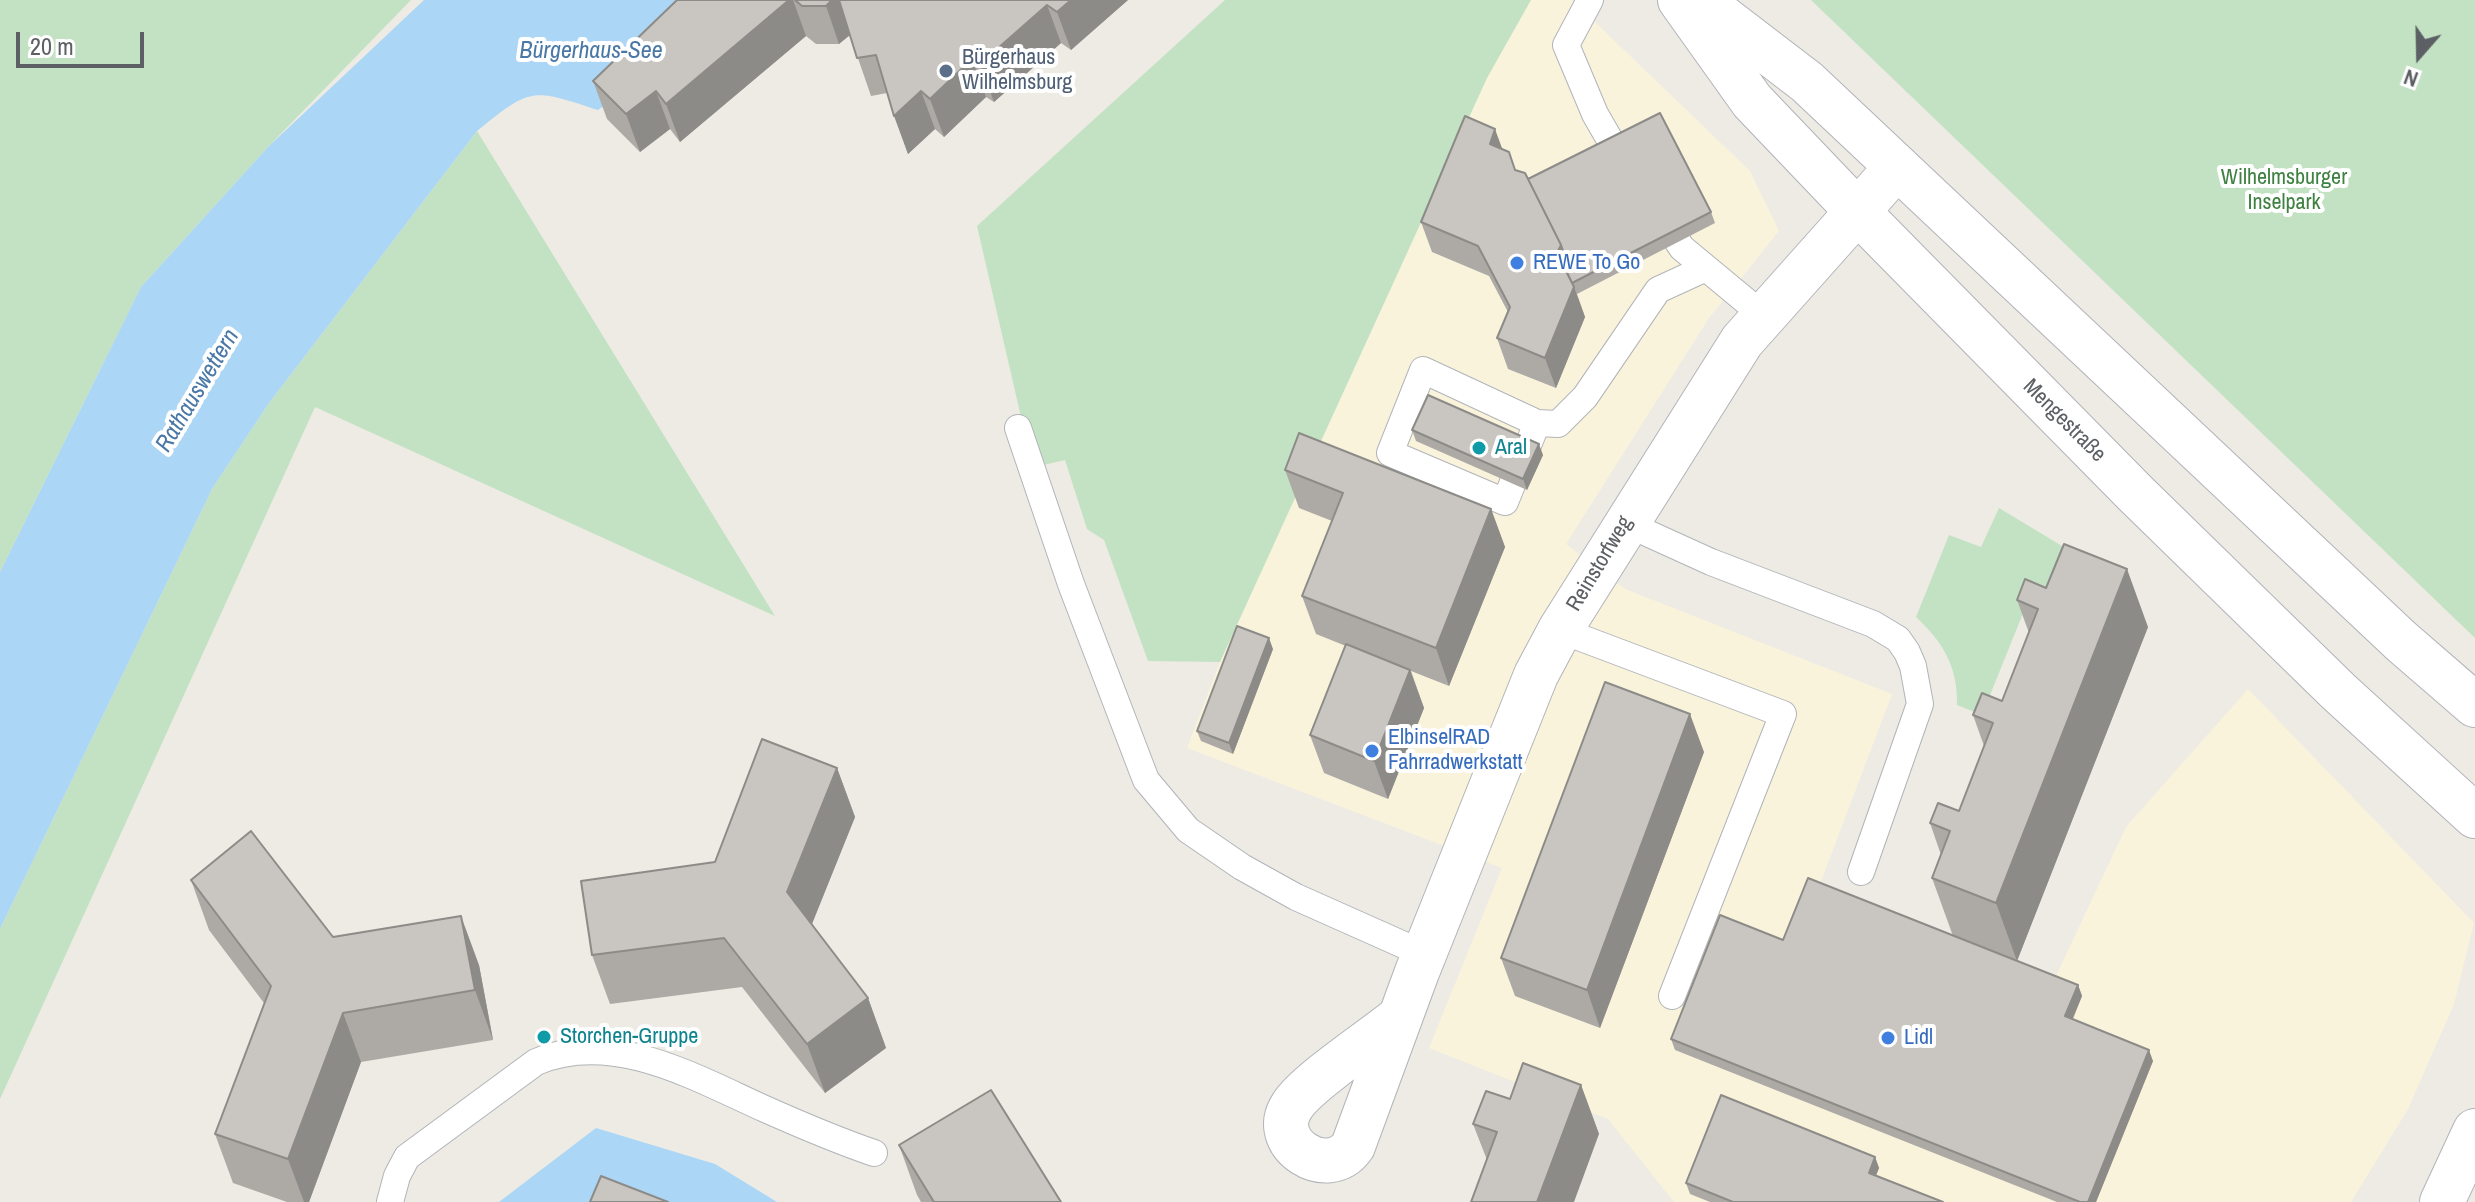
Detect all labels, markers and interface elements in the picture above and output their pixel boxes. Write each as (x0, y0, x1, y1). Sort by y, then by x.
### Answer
scale bar (20, 16, 148, 66)
north arrow (2379, 16, 2459, 96)
text: 20 m (30, 30, 74, 62)
water label: Bürgerhaus-See (519, 38, 663, 66)
place label: Bürgerhaus Wilhelmsburg (962, 45, 1072, 96)
marker: Bürgerhaus Wilhelmsburg (937, 62, 955, 80)
text: N (2400, 62, 2422, 95)
park label: Wilhelmsburger Inselpark (2221, 165, 2347, 216)
place label: REWE To Go (1533, 250, 1640, 276)
marker: REWE To Go (1508, 254, 1526, 272)
water label: Rathauswettern (150, 325, 246, 457)
street label: Mengestraße (2017, 374, 2111, 468)
place label: Aral (1495, 435, 1527, 461)
marker: Aral (1470, 439, 1488, 457)
street label: Reinstorfweg (1561, 512, 1639, 616)
place label: ElbinselRAD Fahrradwerkstatt (1388, 725, 1522, 776)
marker: ElbinselRAD Fahrradwerkstatt (1363, 742, 1381, 760)
place label: Storchen-Gruppe (560, 1024, 698, 1050)
place label: Lidl (1904, 1025, 1933, 1051)
marker: Storchen-Gruppe (535, 1028, 553, 1046)
marker: Lidl (1879, 1029, 1897, 1047)

